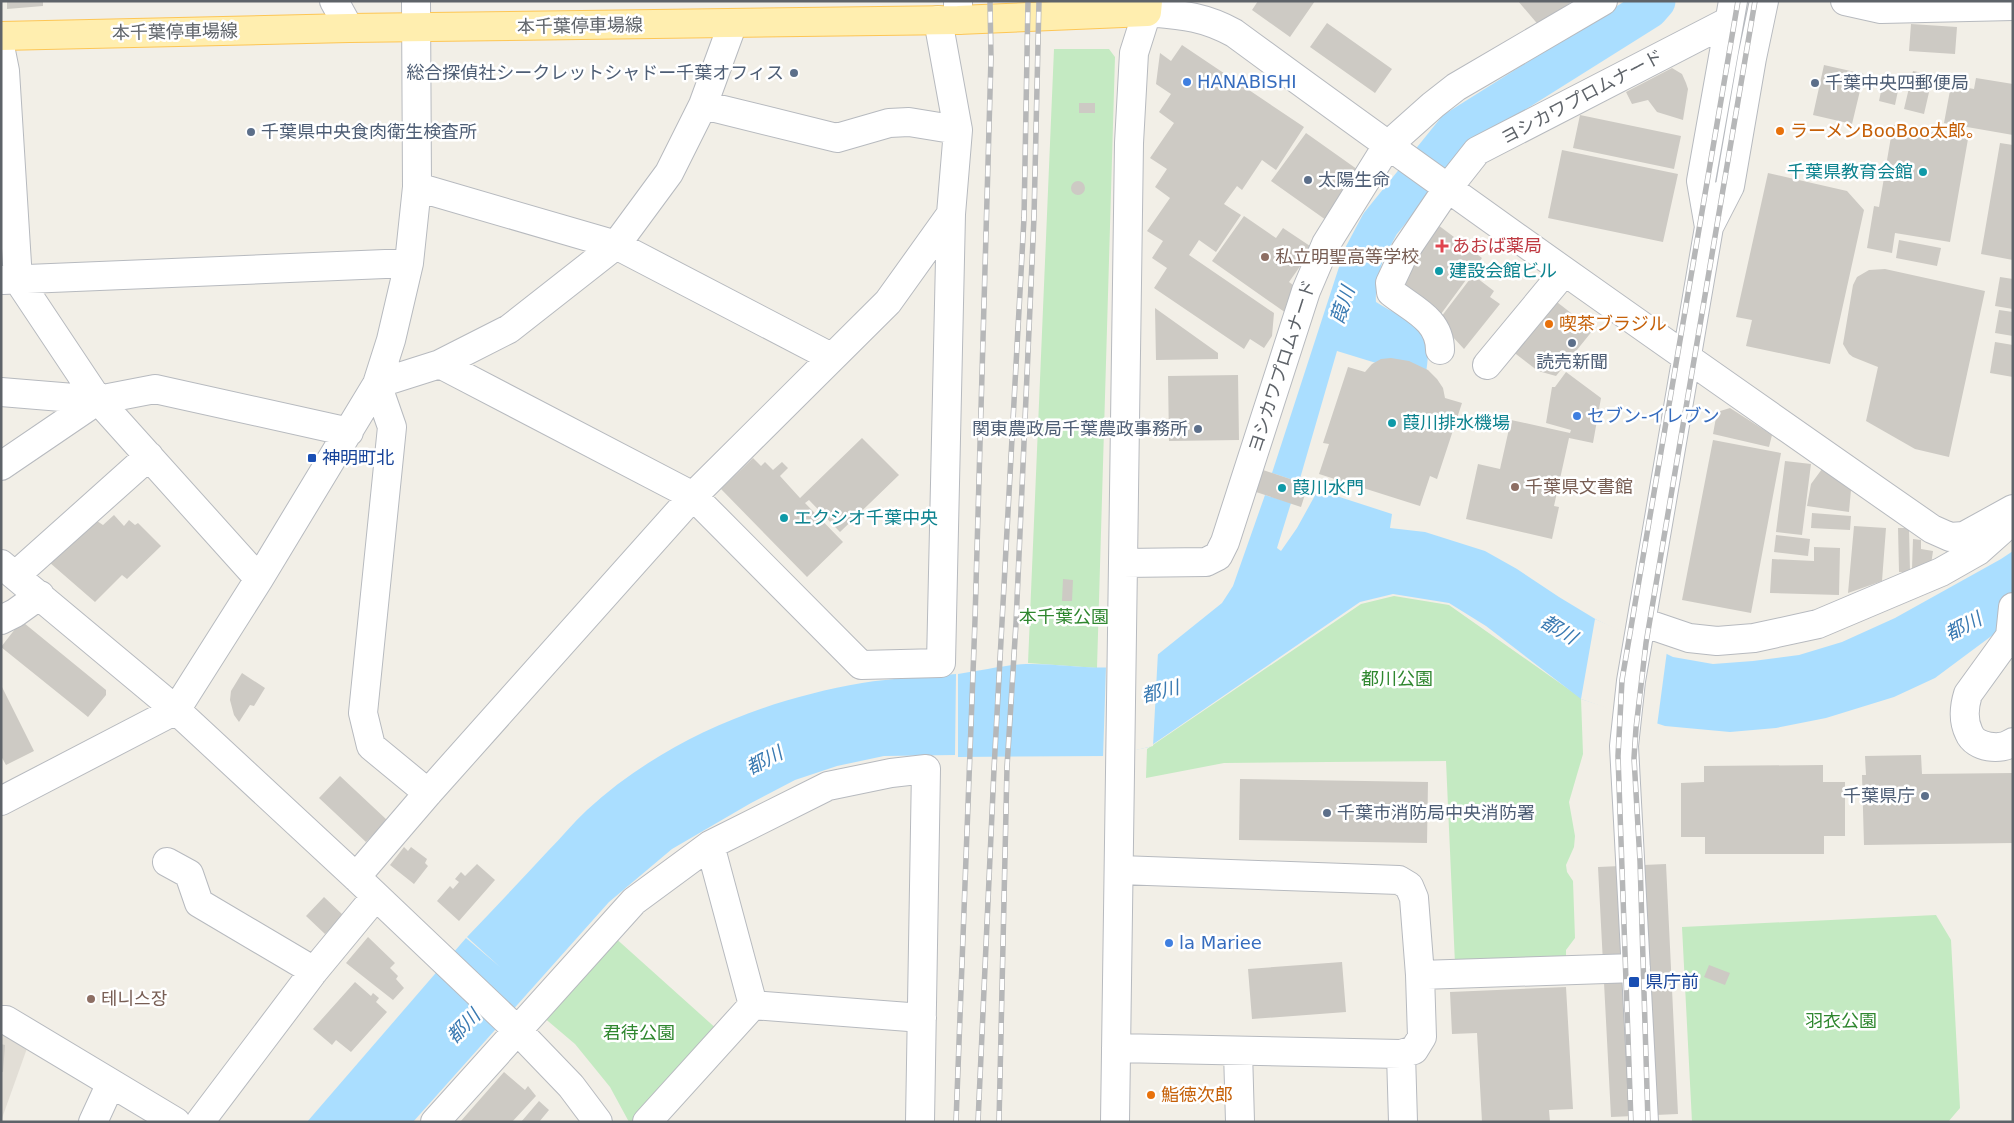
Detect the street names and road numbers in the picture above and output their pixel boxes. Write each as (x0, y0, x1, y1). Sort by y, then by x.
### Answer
street label: 本千葉停車場線 (517, 14, 643, 37)
street label: 本千葉停車場線 (112, 20, 238, 43)
street label: ヨシカワプロムナード (1497, 45, 1666, 148)
street label: ヨシカワプロムナード (1244, 277, 1319, 455)

